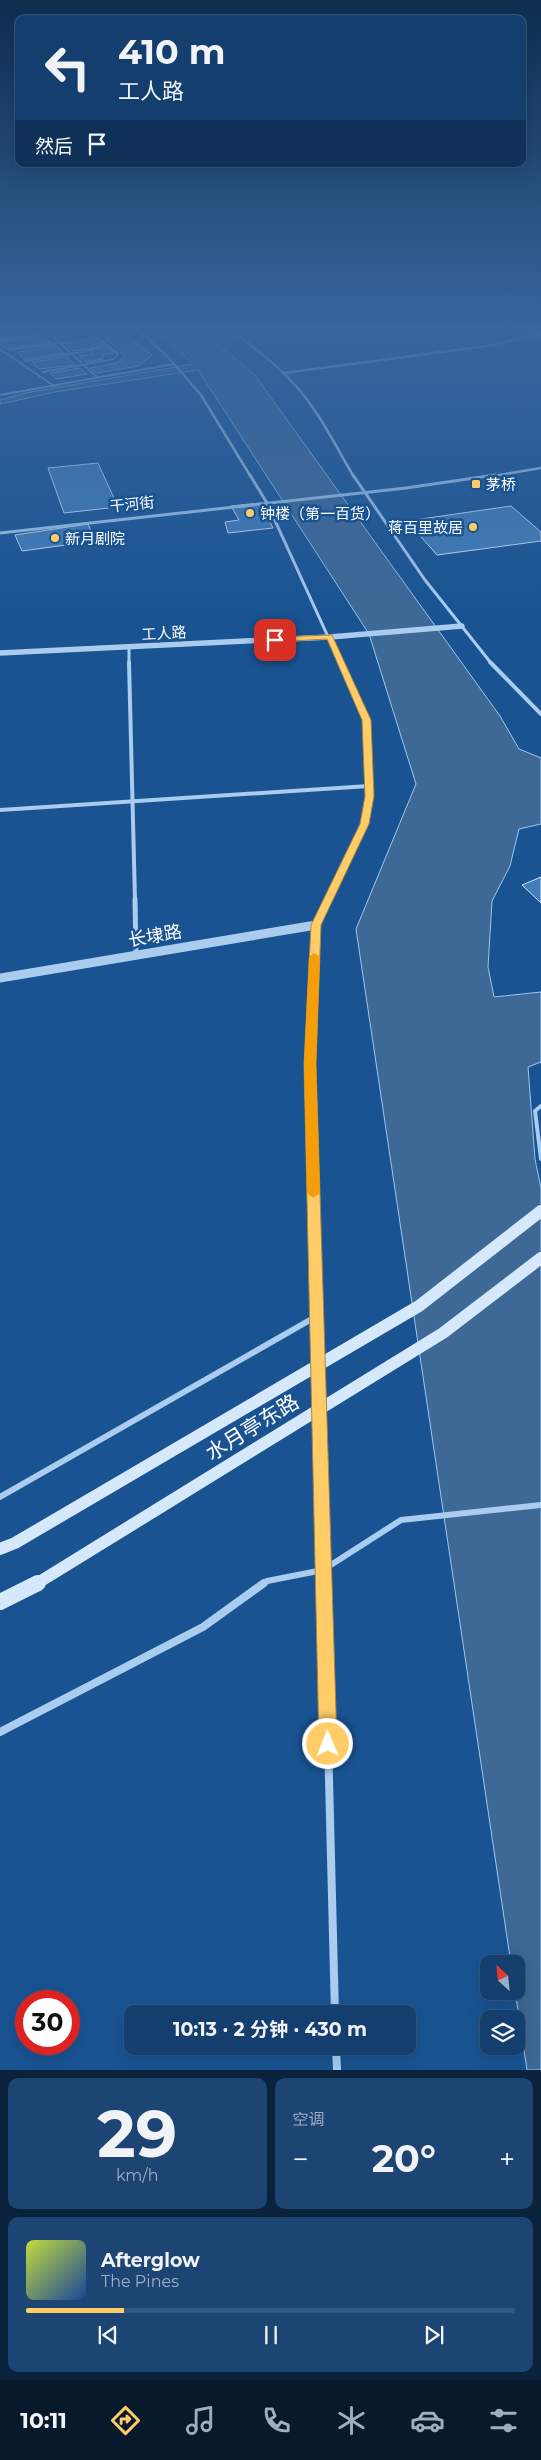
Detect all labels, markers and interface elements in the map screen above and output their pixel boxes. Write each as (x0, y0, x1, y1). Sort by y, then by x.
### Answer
text: 410 m (118, 30, 225, 73)
icon: left (35, 35, 100, 100)
text: 工人路 (118, 78, 184, 105)
icon: arrive (83, 130, 111, 158)
text: 然后 (35, 135, 73, 158)
place label: 茅桥 (486, 475, 516, 494)
marker: 茅桥 (470, 478, 482, 490)
street label: 干河街 (109, 492, 155, 516)
place label: 钟楼（第一百货） (260, 504, 380, 523)
marker: 钟楼（第一百货） (244, 507, 256, 519)
place label: 蒋百里故居 (388, 518, 463, 537)
marker: 蒋百里故居 (467, 521, 479, 533)
place label: 新月剧院 (65, 529, 125, 548)
marker: 新月剧院 (49, 532, 61, 544)
pin (254, 619, 296, 661)
street label: 工人路 (141, 622, 187, 644)
icon: arrive (261, 626, 289, 654)
street label: 长埭路 (127, 920, 183, 952)
street label: 水月亭东路 (201, 1389, 303, 1465)
position arrow (301, 1717, 353, 1769)
north arrow (480, 1955, 525, 2000)
map controls (480, 1955, 525, 2055)
speed limit sign: 30 (15, 1990, 80, 2055)
button: layers (480, 2010, 525, 2055)
text: 10:13 · 2 分钟 · 430 m (173, 2018, 367, 2041)
text: 29 (97, 2094, 177, 2173)
text: 空调 (293, 2110, 325, 2129)
text: 20° (372, 2135, 436, 2182)
text: − (293, 2142, 309, 2176)
text: + (499, 2142, 515, 2176)
text: km/h (116, 2166, 159, 2185)
text: Afterglow (101, 2249, 200, 2272)
text: The Pines (101, 2272, 179, 2291)
icon: previous (94, 2321, 122, 2349)
icon: pause (257, 2321, 285, 2349)
icon: next (420, 2321, 448, 2349)
icon: directions (108, 2403, 143, 2438)
icon: music (183, 2403, 218, 2438)
icon: phone (259, 2403, 294, 2438)
icon: climate (334, 2403, 369, 2438)
icon: car (410, 2403, 445, 2438)
icon: filters (486, 2403, 521, 2438)
text: 10:11 (20, 2407, 67, 2434)

